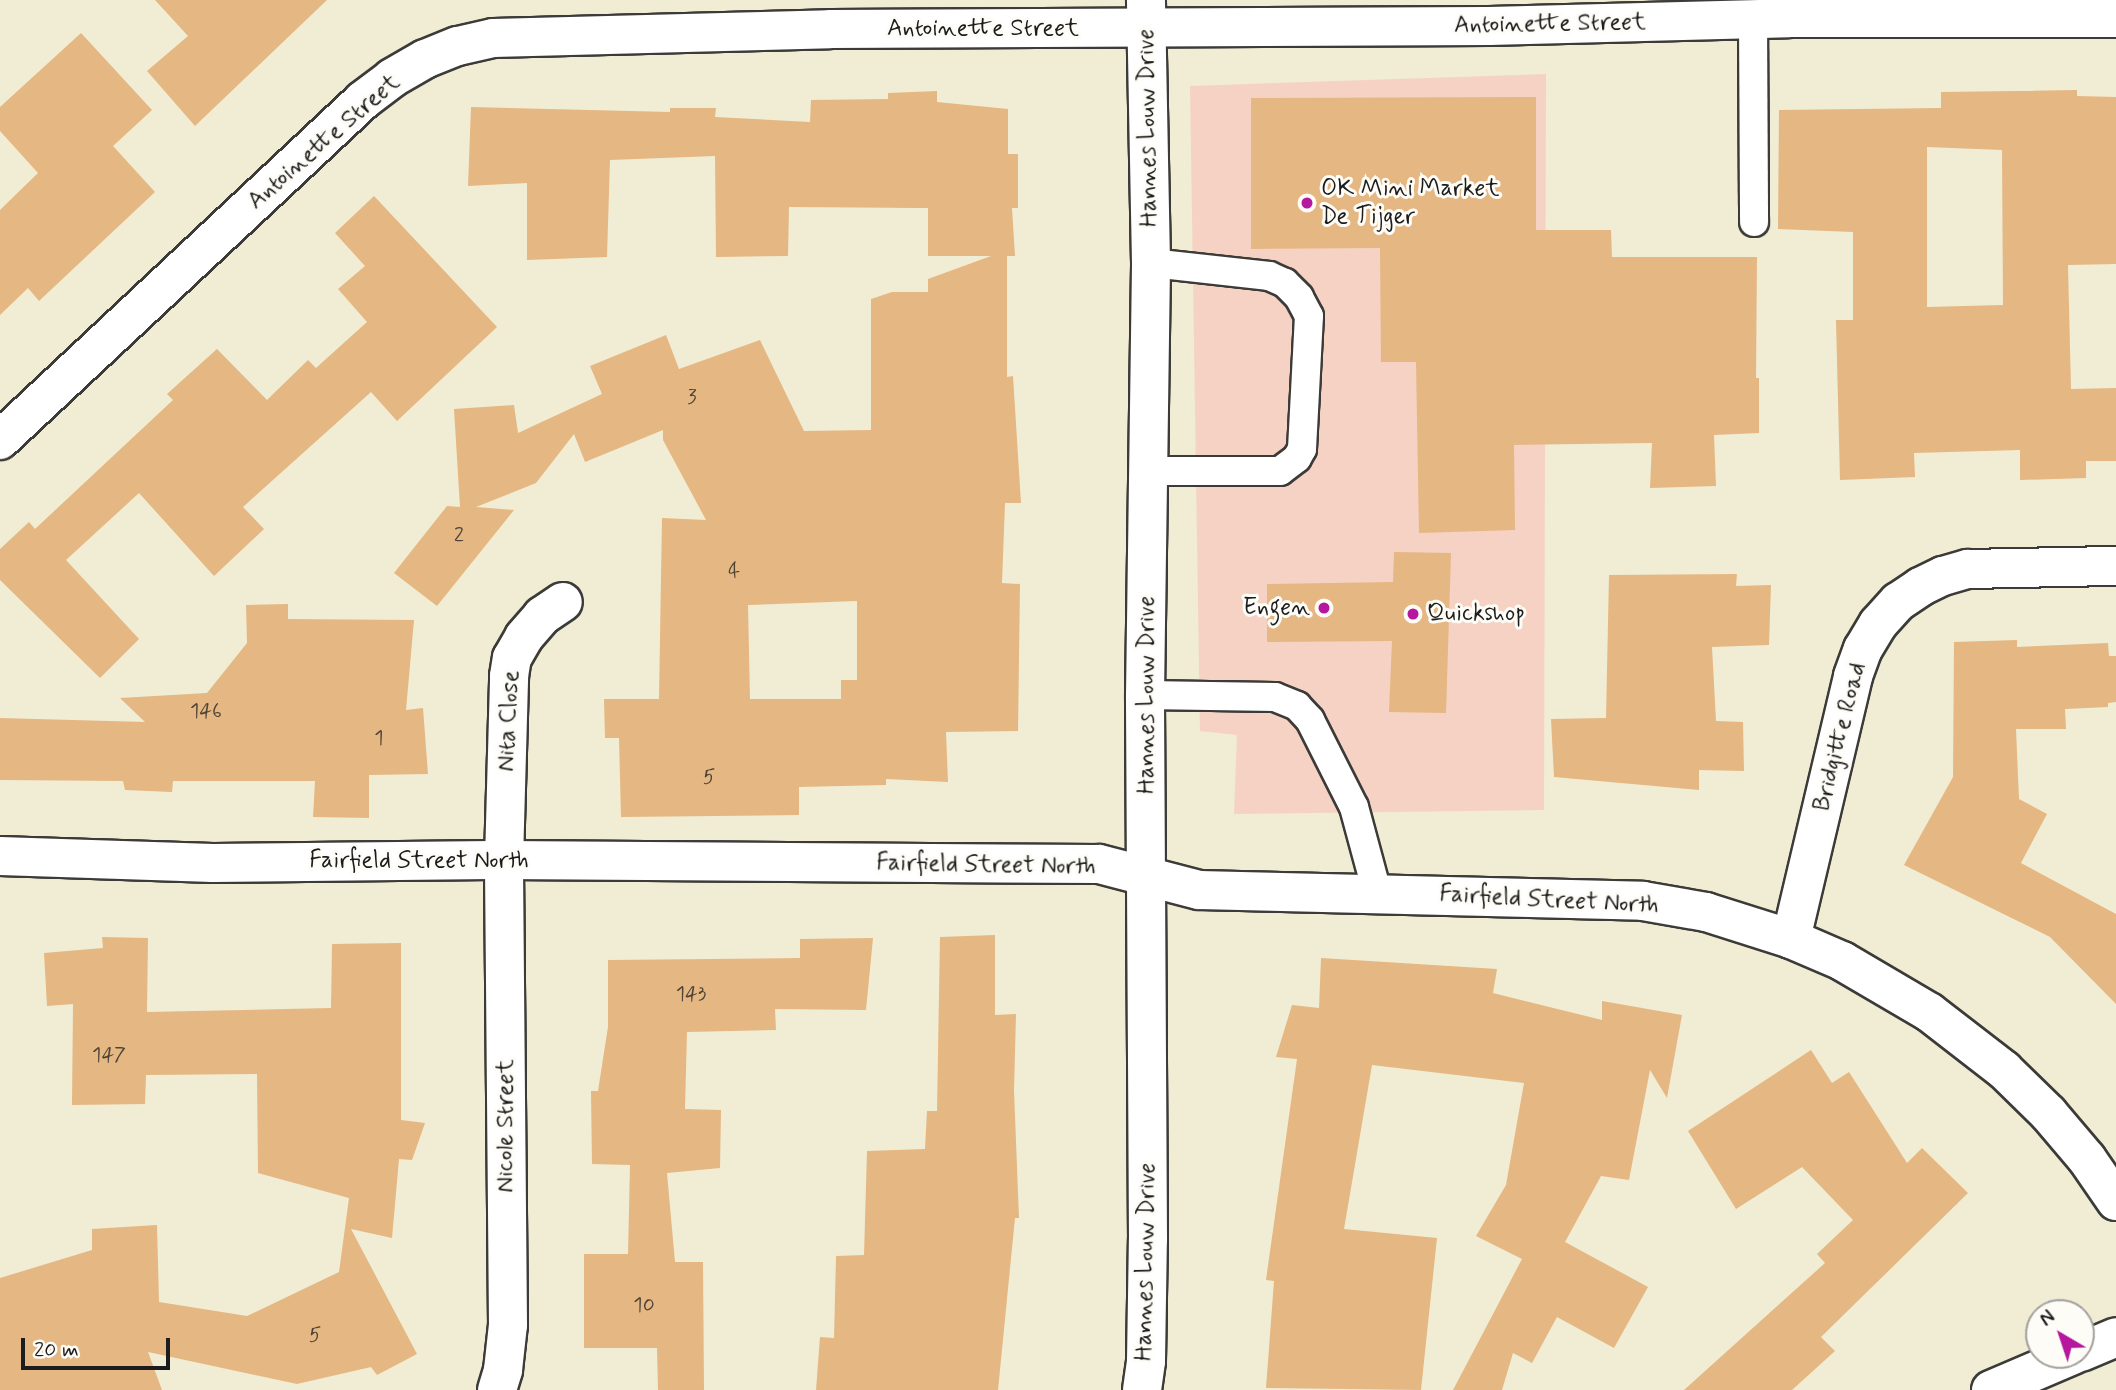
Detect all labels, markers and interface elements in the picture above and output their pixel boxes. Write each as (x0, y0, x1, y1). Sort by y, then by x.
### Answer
street label: Antoinette Street (1454, 8, 1646, 40)
street label: Antoinette Street (887, 15, 1079, 43)
street label: Hannes Louw Drive (1132, 30, 1164, 226)
street label: Antoinette Street (242, 68, 406, 216)
place label: OK Mini Market De Tijger (1321, 175, 1493, 231)
marker: OK Mini Market De Tijger (1299, 195, 1315, 211)
house number: 3 (687, 384, 697, 410)
house number: 2 (454, 522, 464, 548)
house number: 4 (728, 558, 740, 584)
place label: Engen (1243, 594, 1310, 622)
street label: Hannes Louw Drive (1133, 597, 1161, 793)
marker: Engen (1316, 600, 1332, 616)
place label: Quickshop (1427, 600, 1525, 628)
marker: Quickshop (1405, 606, 1421, 622)
street label: Bridgitte Road (1808, 661, 1872, 813)
street label: Nita Close (492, 670, 526, 772)
house number: 146 (190, 698, 222, 724)
house number: 1 (374, 725, 384, 751)
house number: 5 (703, 764, 715, 790)
street label: Fairfield Street North (309, 847, 529, 875)
street label: Fairfield Street North (876, 849, 1096, 881)
street label: Fairfield Street North (1439, 880, 1659, 920)
house number: 143 (676, 981, 706, 1007)
house number: 147 (92, 1042, 126, 1068)
street label: Nicole Street (492, 1059, 520, 1193)
street label: Hannes Louw Drive (1130, 1164, 1162, 1360)
house number: 10 (633, 1292, 655, 1318)
north arrow (2025, 1299, 2095, 1369)
text: N (2035, 1305, 2061, 1333)
house number: 5 (309, 1322, 321, 1348)
scale bar (24, 1324, 173, 1368)
text: 20 m (34, 1336, 79, 1364)

